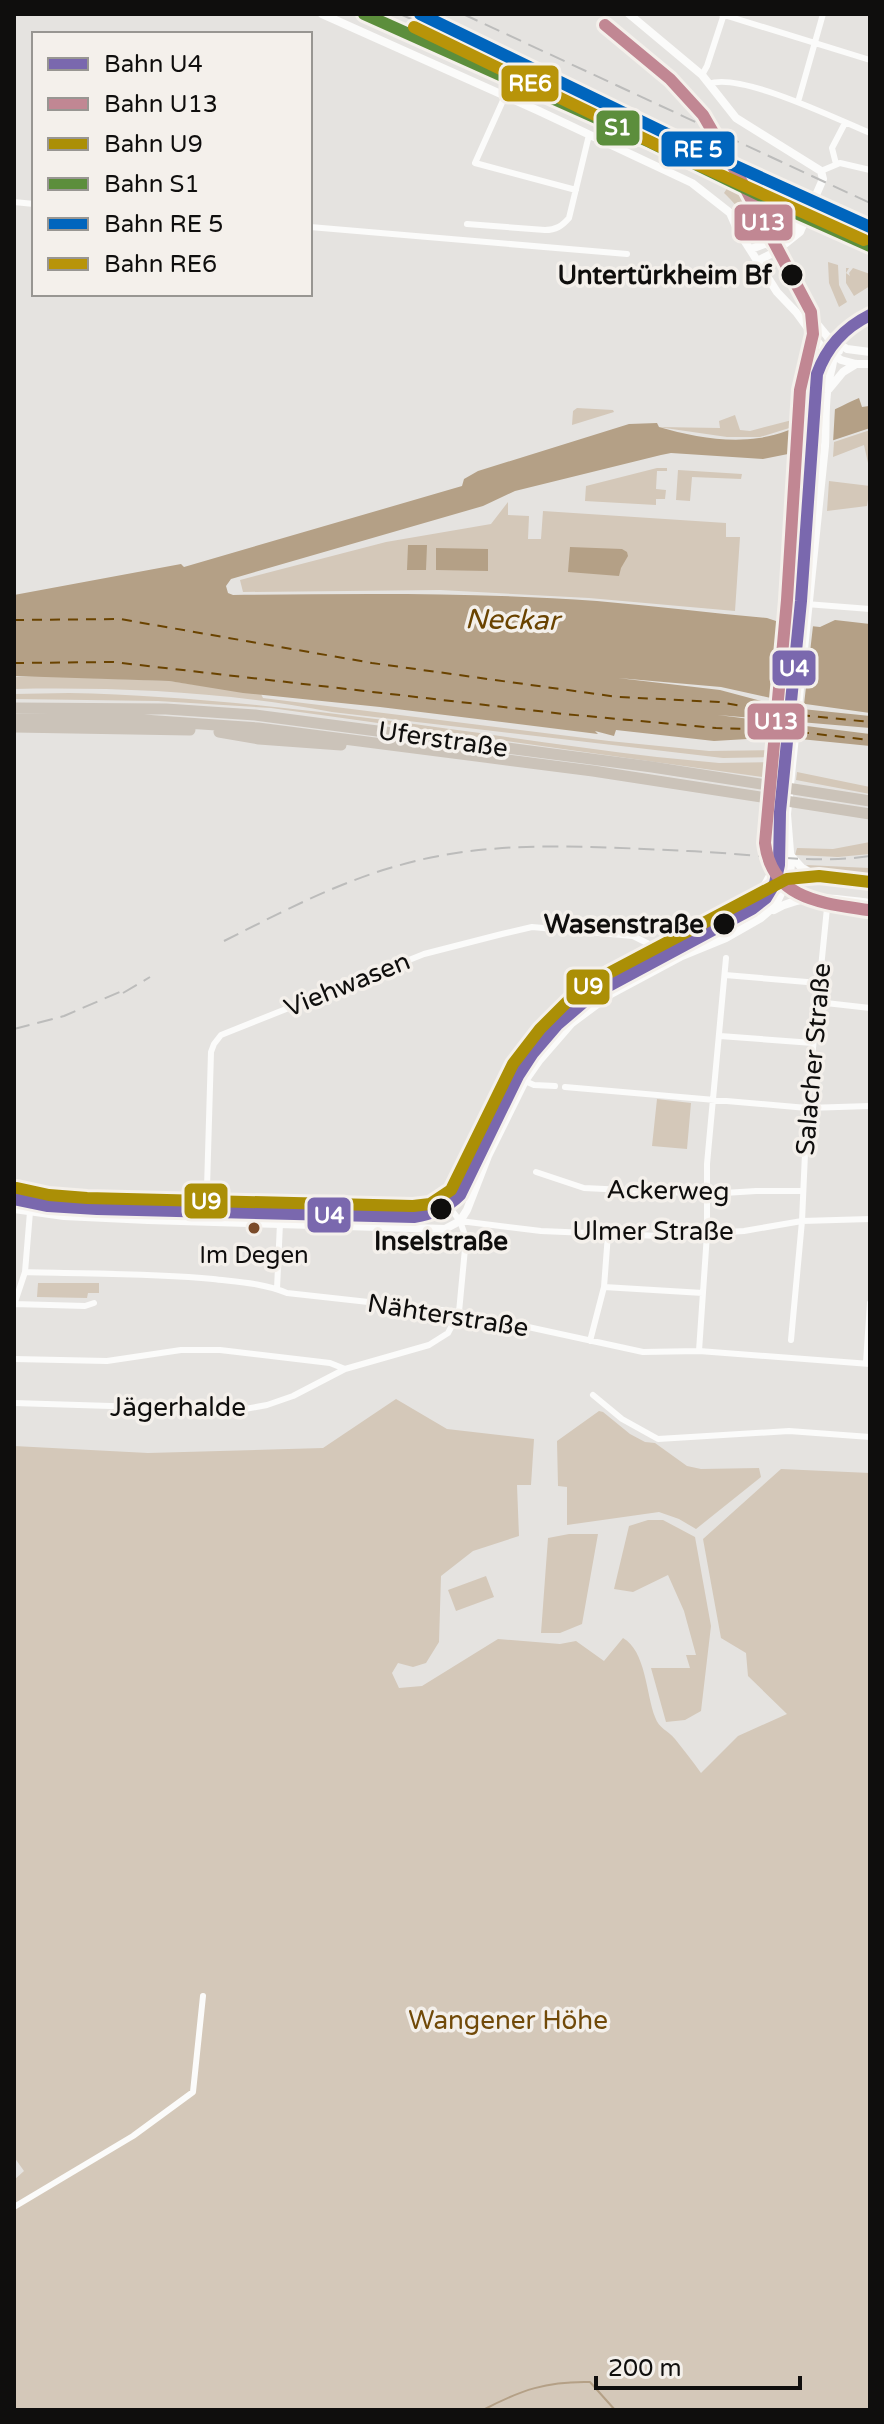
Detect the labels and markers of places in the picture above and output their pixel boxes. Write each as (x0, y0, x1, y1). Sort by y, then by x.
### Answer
place label: Untertürkheim Bf (558, 260, 773, 291)
marker: Untertürkheim Bf (779, 262, 805, 288)
place label: Wasenstraße (544, 909, 704, 940)
marker: Wasenstraße (711, 911, 737, 937)
marker: Inselstraße (428, 1196, 454, 1222)
marker: Im Degen (246, 1220, 262, 1236)
place label: Inselstraße (374, 1226, 508, 1257)
place label: Im Degen (199, 1241, 309, 1270)

